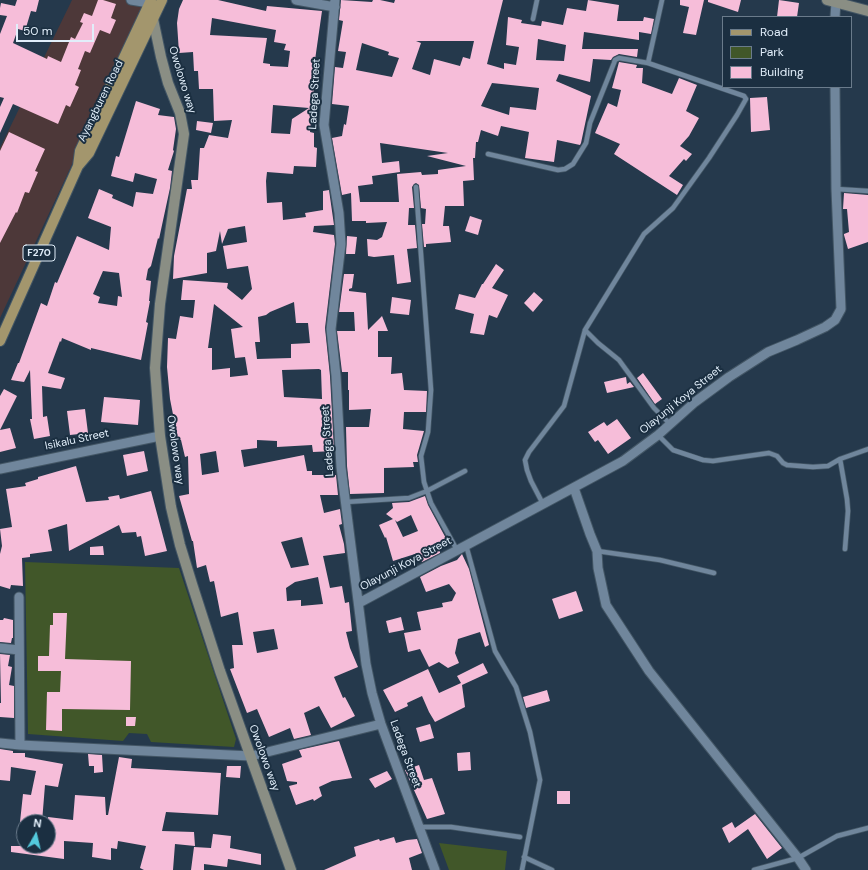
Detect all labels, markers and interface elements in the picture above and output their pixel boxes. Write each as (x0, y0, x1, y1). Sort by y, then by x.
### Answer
scale bar (18, 16, 96, 42)
legend (722, 16, 852, 88)
text: 50 m (23, 23, 52, 39)
text: Road (760, 24, 788, 40)
text: Park (760, 44, 784, 60)
street label: Owolowo way (165, 45, 199, 115)
street label: Ayangburen Road (76, 58, 126, 144)
street label: Ladega Street (307, 58, 323, 130)
text: Building (760, 64, 804, 80)
road number: F270 (23, 245, 55, 261)
street label: Olayunji Koya Street (637, 363, 725, 437)
street label: Ladega Street (319, 405, 337, 477)
street label: Owolowo way (164, 415, 186, 485)
street label: Isikalu Street (44, 427, 110, 453)
street label: Olayunji Koya Street (358, 534, 454, 594)
street label: Ladega Street (387, 718, 423, 790)
street label: Owolowo way (246, 723, 282, 793)
north arrow (16, 814, 56, 854)
text: N (33, 816, 42, 831)

